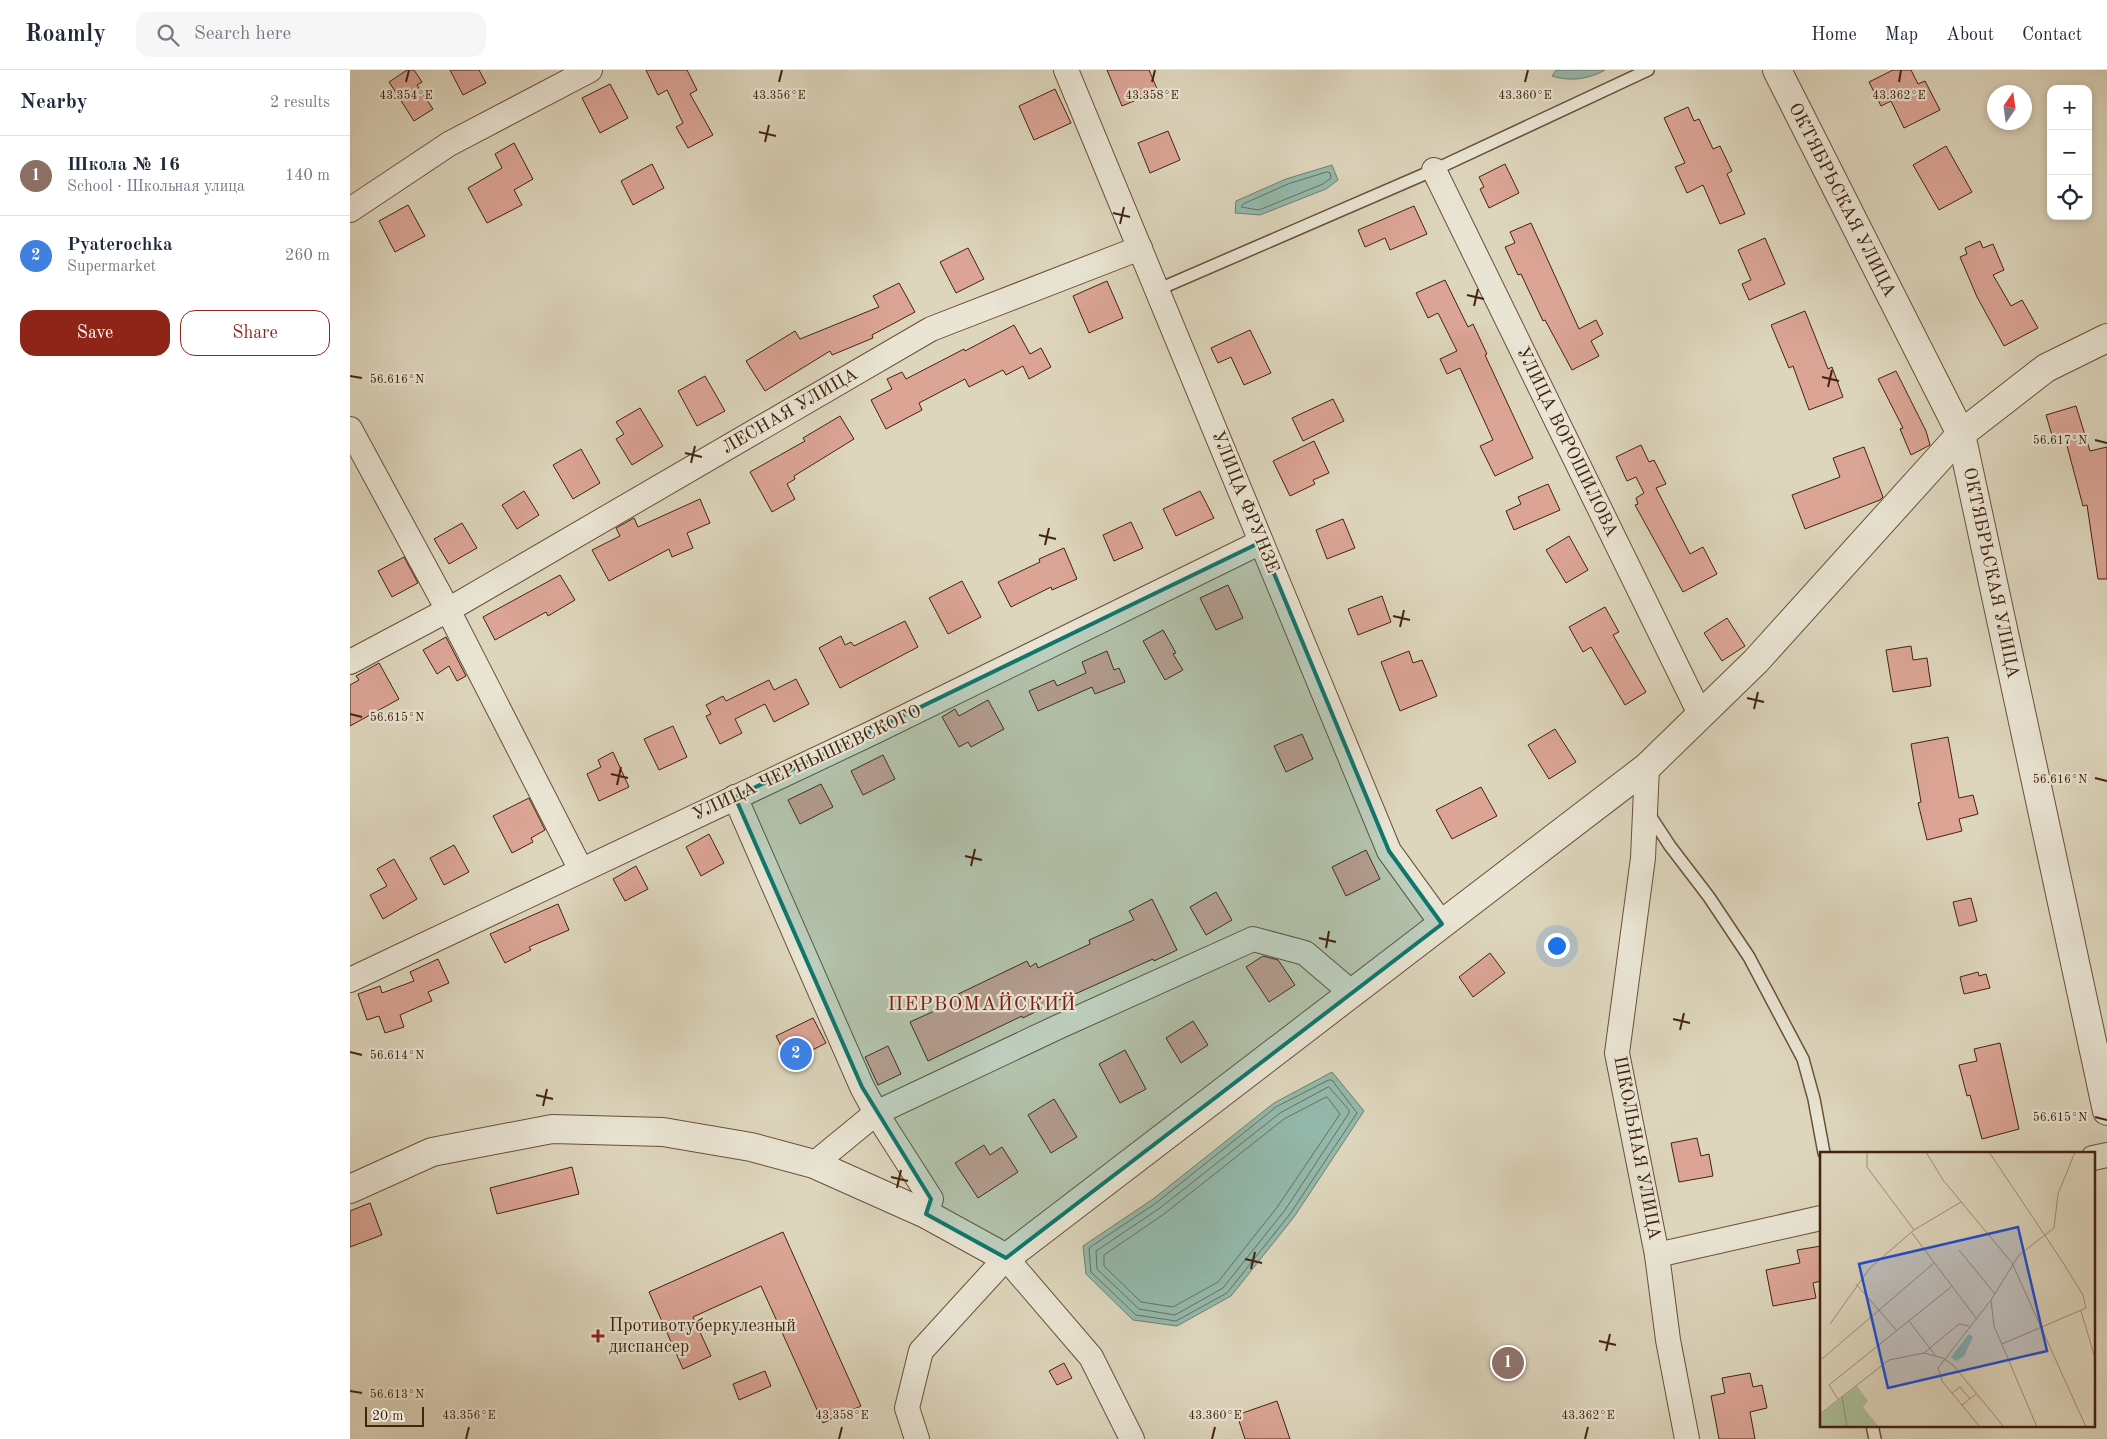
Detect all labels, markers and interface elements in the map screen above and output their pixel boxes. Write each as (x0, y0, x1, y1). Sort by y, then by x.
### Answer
search box (136, 12, 486, 57)
icon: search (154, 21, 182, 49)
text: Roamly (25, 23, 106, 47)
text: Search here (194, 25, 291, 44)
text: Home (1811, 26, 1857, 44)
text: Map (1885, 26, 1918, 44)
text: About (1946, 26, 1994, 44)
text: Contact (2022, 26, 2082, 44)
north arrow (1987, 85, 2032, 130)
map controls (2047, 85, 2092, 220)
button: + (2047, 85, 2092, 130)
text: 43.354°E (379, 89, 433, 102)
text: 43.356°E (752, 89, 806, 102)
text: 43.358°E (1125, 89, 1179, 102)
text: 43.360°E (1498, 90, 1552, 102)
text: 43.362°E (1872, 90, 1926, 102)
text: Nearby (20, 92, 88, 113)
text: 2 results (270, 95, 330, 111)
street label: ОКТЯБРЬСКАЯ УЛИЦА (1785, 100, 1899, 300)
button: − (2047, 130, 2092, 175)
text: Школа № 16 (67, 156, 180, 175)
text: 1 (31, 168, 41, 184)
text: 140 m (285, 168, 330, 184)
button: locate (2047, 175, 2092, 220)
text: School · Школьная улица (67, 179, 245, 195)
text: Pyaterochka (67, 236, 173, 255)
text: 2 (31, 248, 41, 264)
text: 260 m (285, 248, 330, 264)
text: Supermarket (67, 259, 156, 275)
button: Save (20, 310, 170, 356)
button: Share (180, 310, 330, 356)
street label: УЛИЦА ВОРОШИЛОВА (1513, 344, 1621, 540)
street label: ЛЕСНАЯ УЛИЦА (719, 365, 861, 457)
text: 56.616°N (370, 373, 424, 386)
street label: УЛИЦА ФРУНЗЕ (1208, 428, 1282, 576)
text: 56.617°N (2033, 434, 2087, 447)
street label: ОКТЯБРЬСКАЯ УЛИЦА (1960, 466, 2022, 680)
street label: УЛИЦА ЧЕРНЫШЕВСКОГО (690, 702, 924, 824)
text: 56.615°N (370, 711, 424, 724)
text: 56.616°N (2033, 773, 2087, 786)
your location (1544, 933, 1570, 959)
district label: ПЕРВОМАЙСКИЙ (887, 992, 1077, 1015)
pin: 2 (780, 1035, 812, 1073)
text: 56.614°N (370, 1049, 424, 1062)
street label: ШКОЛЬНАЯ УЛИЦА (1610, 1055, 1664, 1242)
text: 56.615°N (2033, 1111, 2087, 1124)
inset map (1820, 1152, 2094, 1426)
place label: Противотуберкулезный диспансер (609, 1317, 796, 1356)
marker: Противотуберкулезный диспансер (591, 1329, 605, 1343)
pin: 1 (1492, 1344, 1524, 1382)
text: 56.613°N (370, 1388, 424, 1401)
scale bar (365, 1404, 424, 1427)
text: 20 m (372, 1409, 403, 1423)
text: 43.356°E (442, 1409, 496, 1422)
text: 43.358°E (815, 1409, 869, 1422)
text: 43.360°E (1188, 1410, 1242, 1422)
text: 43.362°E (1561, 1410, 1615, 1422)

